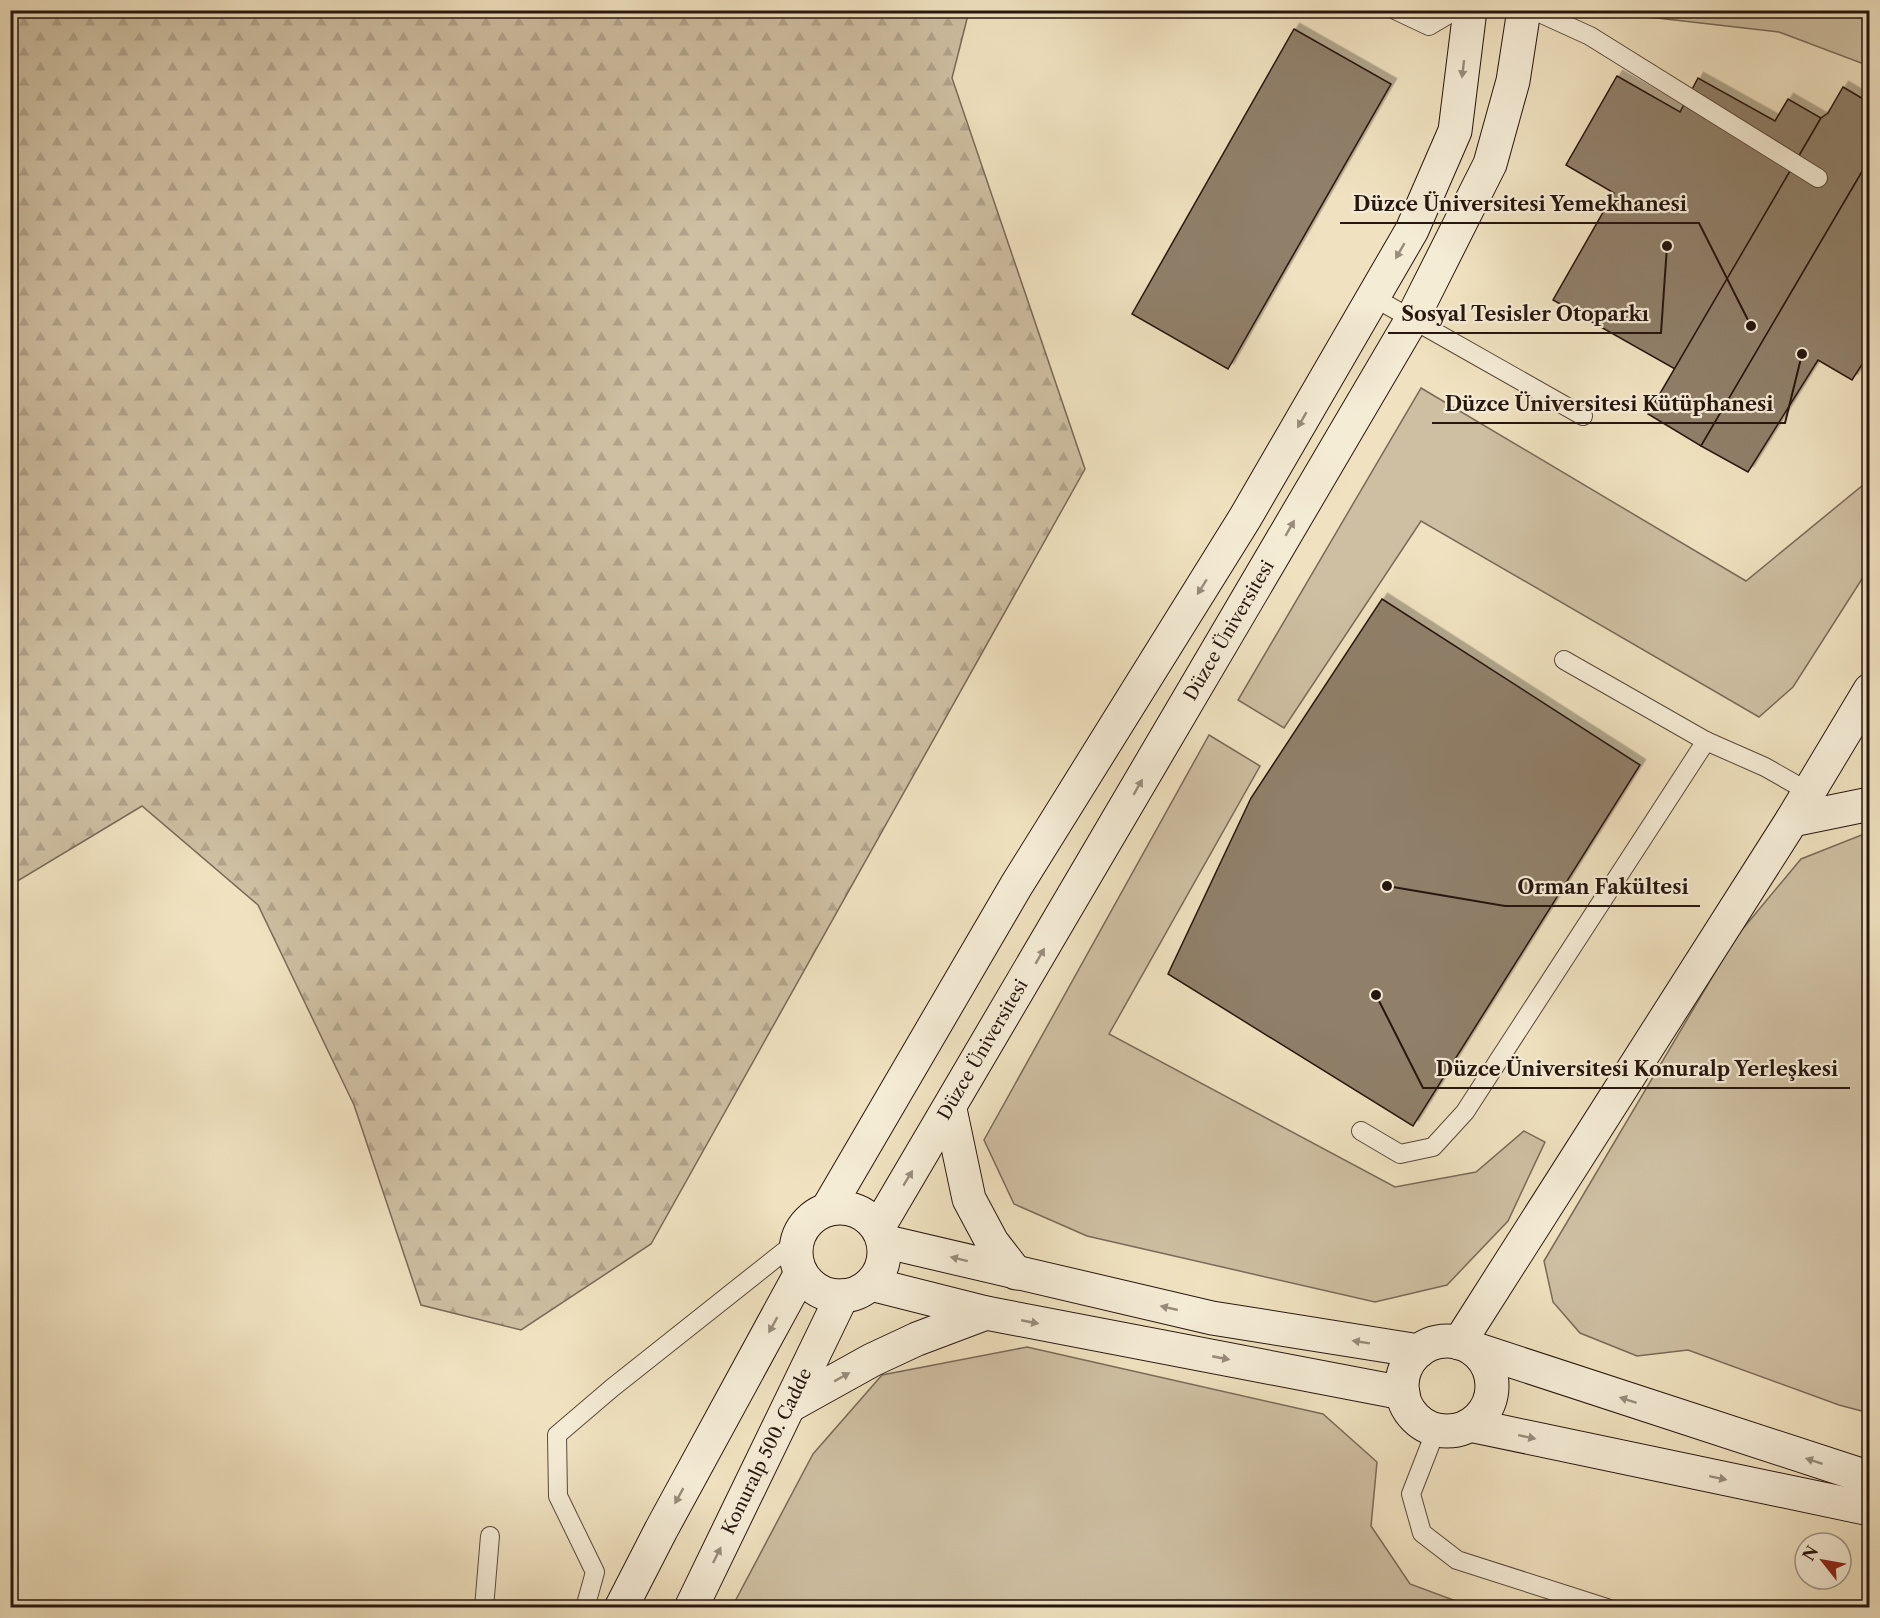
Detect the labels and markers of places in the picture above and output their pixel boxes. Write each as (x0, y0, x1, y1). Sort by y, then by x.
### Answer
callout: Düzce Üniversitesi Yemekhanesi (1340, 185, 1699, 223)
callout: Sosyal Tesisler Otoparkı (1388, 295, 1661, 333)
callout: Düzce Üniversitesi Kütüphanesi (1432, 385, 1785, 423)
callout: Orman Fakültesi (1505, 868, 1700, 906)
callout: Düzce Üniversitesi Konuralp Yerleşkesi (1423, 1050, 1850, 1088)

